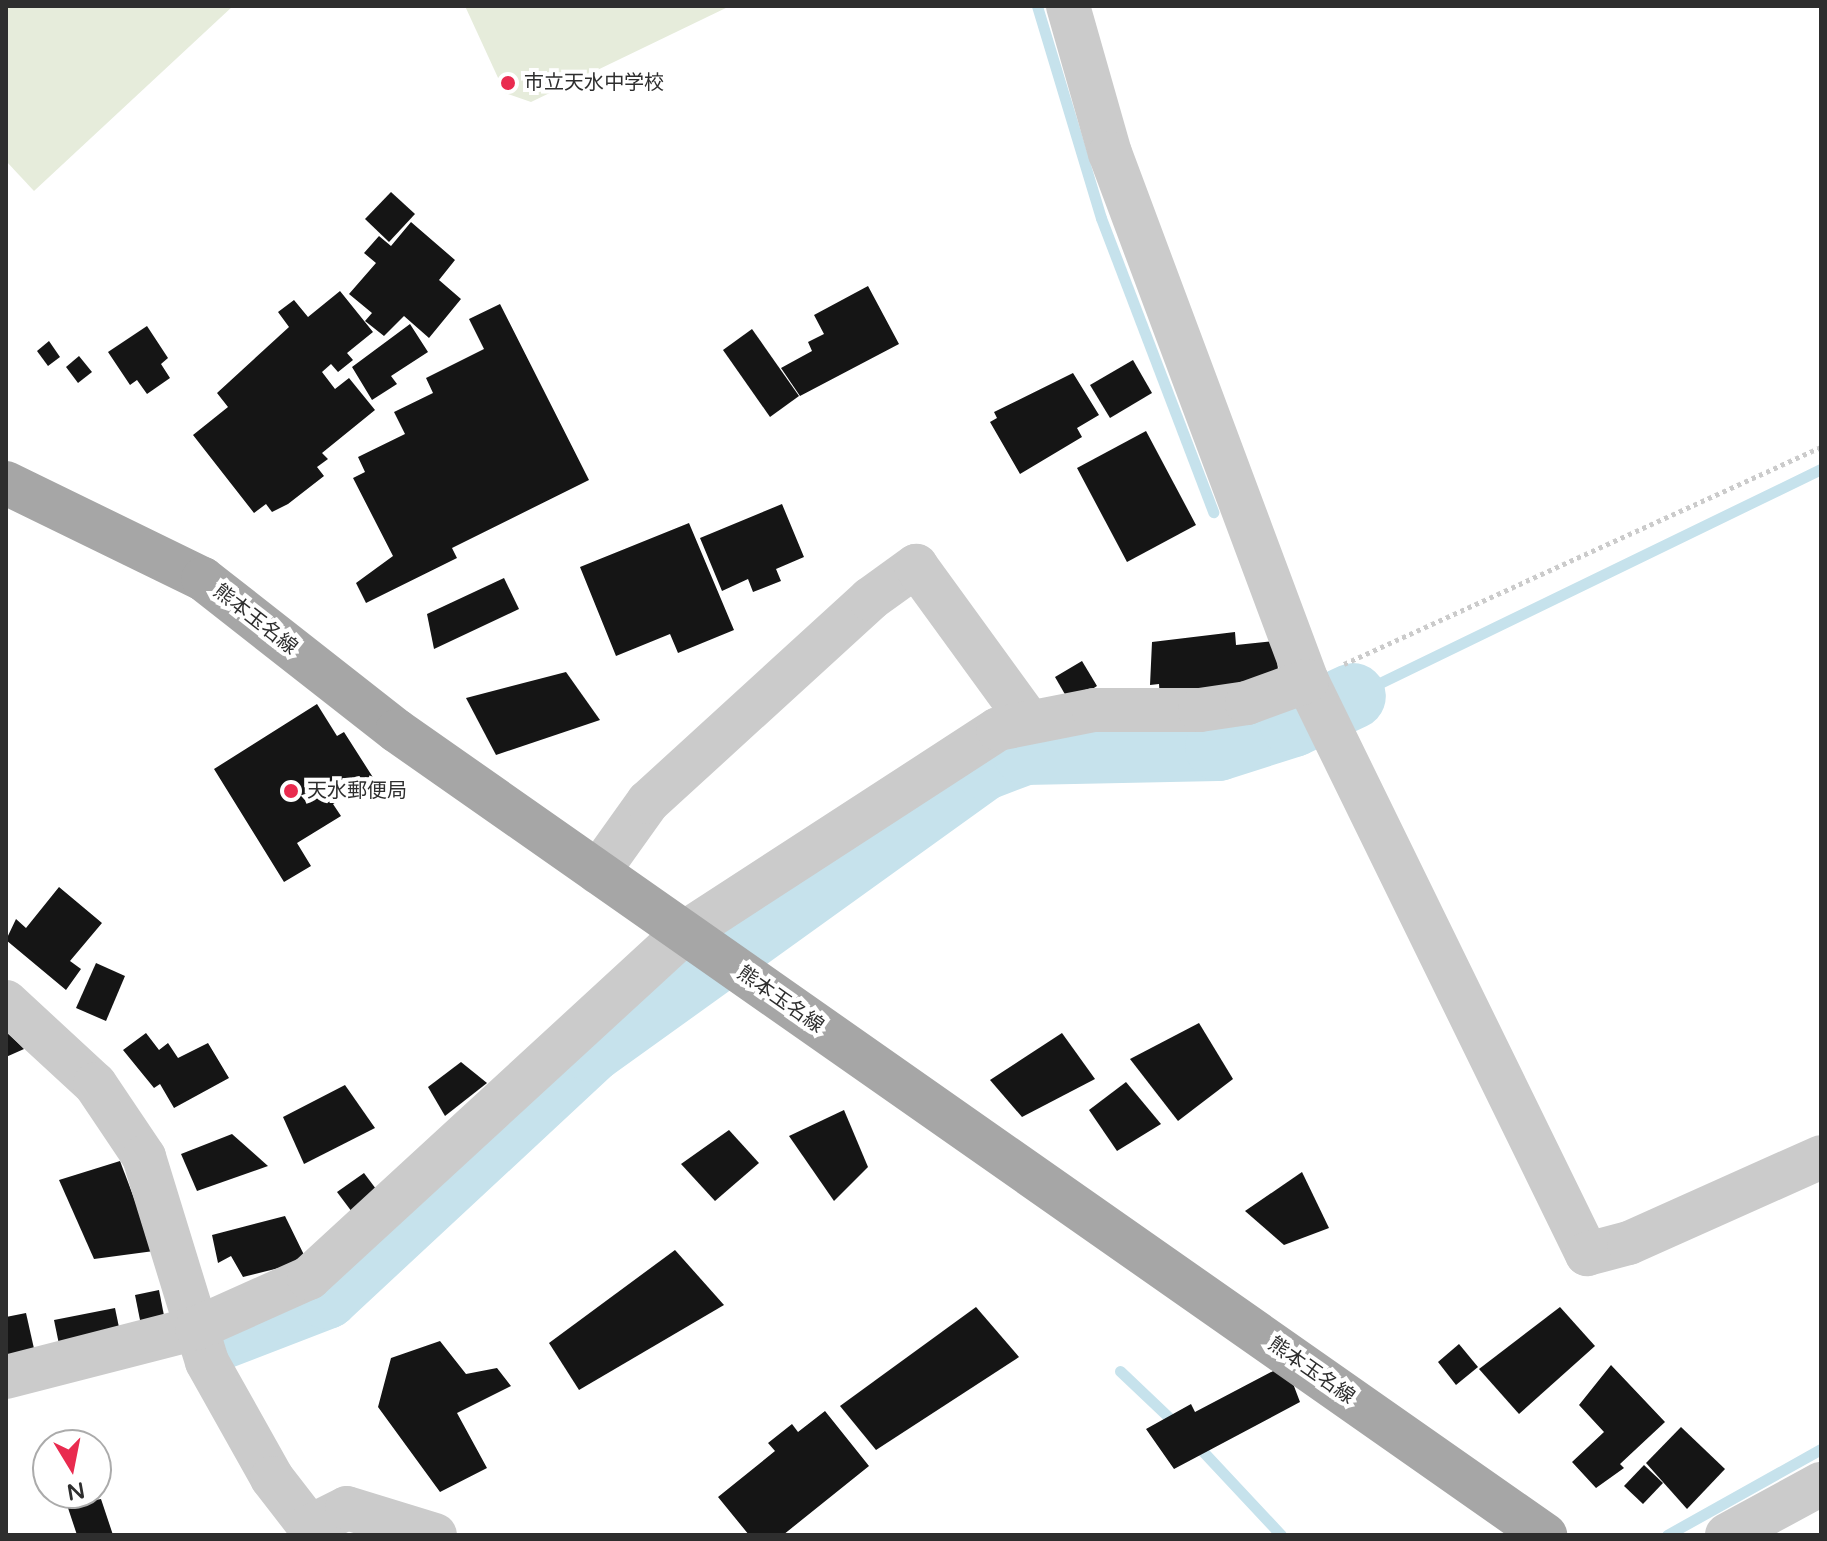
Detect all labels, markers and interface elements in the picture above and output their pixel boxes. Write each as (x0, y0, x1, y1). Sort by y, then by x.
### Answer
place label: 市立天水中学校 (524, 71, 664, 95)
marker: 市立天水中学校 (499, 74, 517, 92)
street label: 熊本玉名線 (208, 580, 302, 660)
place label: 天水郵便局 (307, 779, 407, 803)
marker: 天水郵便局 (282, 782, 300, 800)
street label: 熊本玉名線 (732, 961, 828, 1039)
street label: 熊本玉名線 (1263, 1332, 1359, 1410)
north arrow (32, 1429, 112, 1509)
text: N (65, 1476, 87, 1505)

